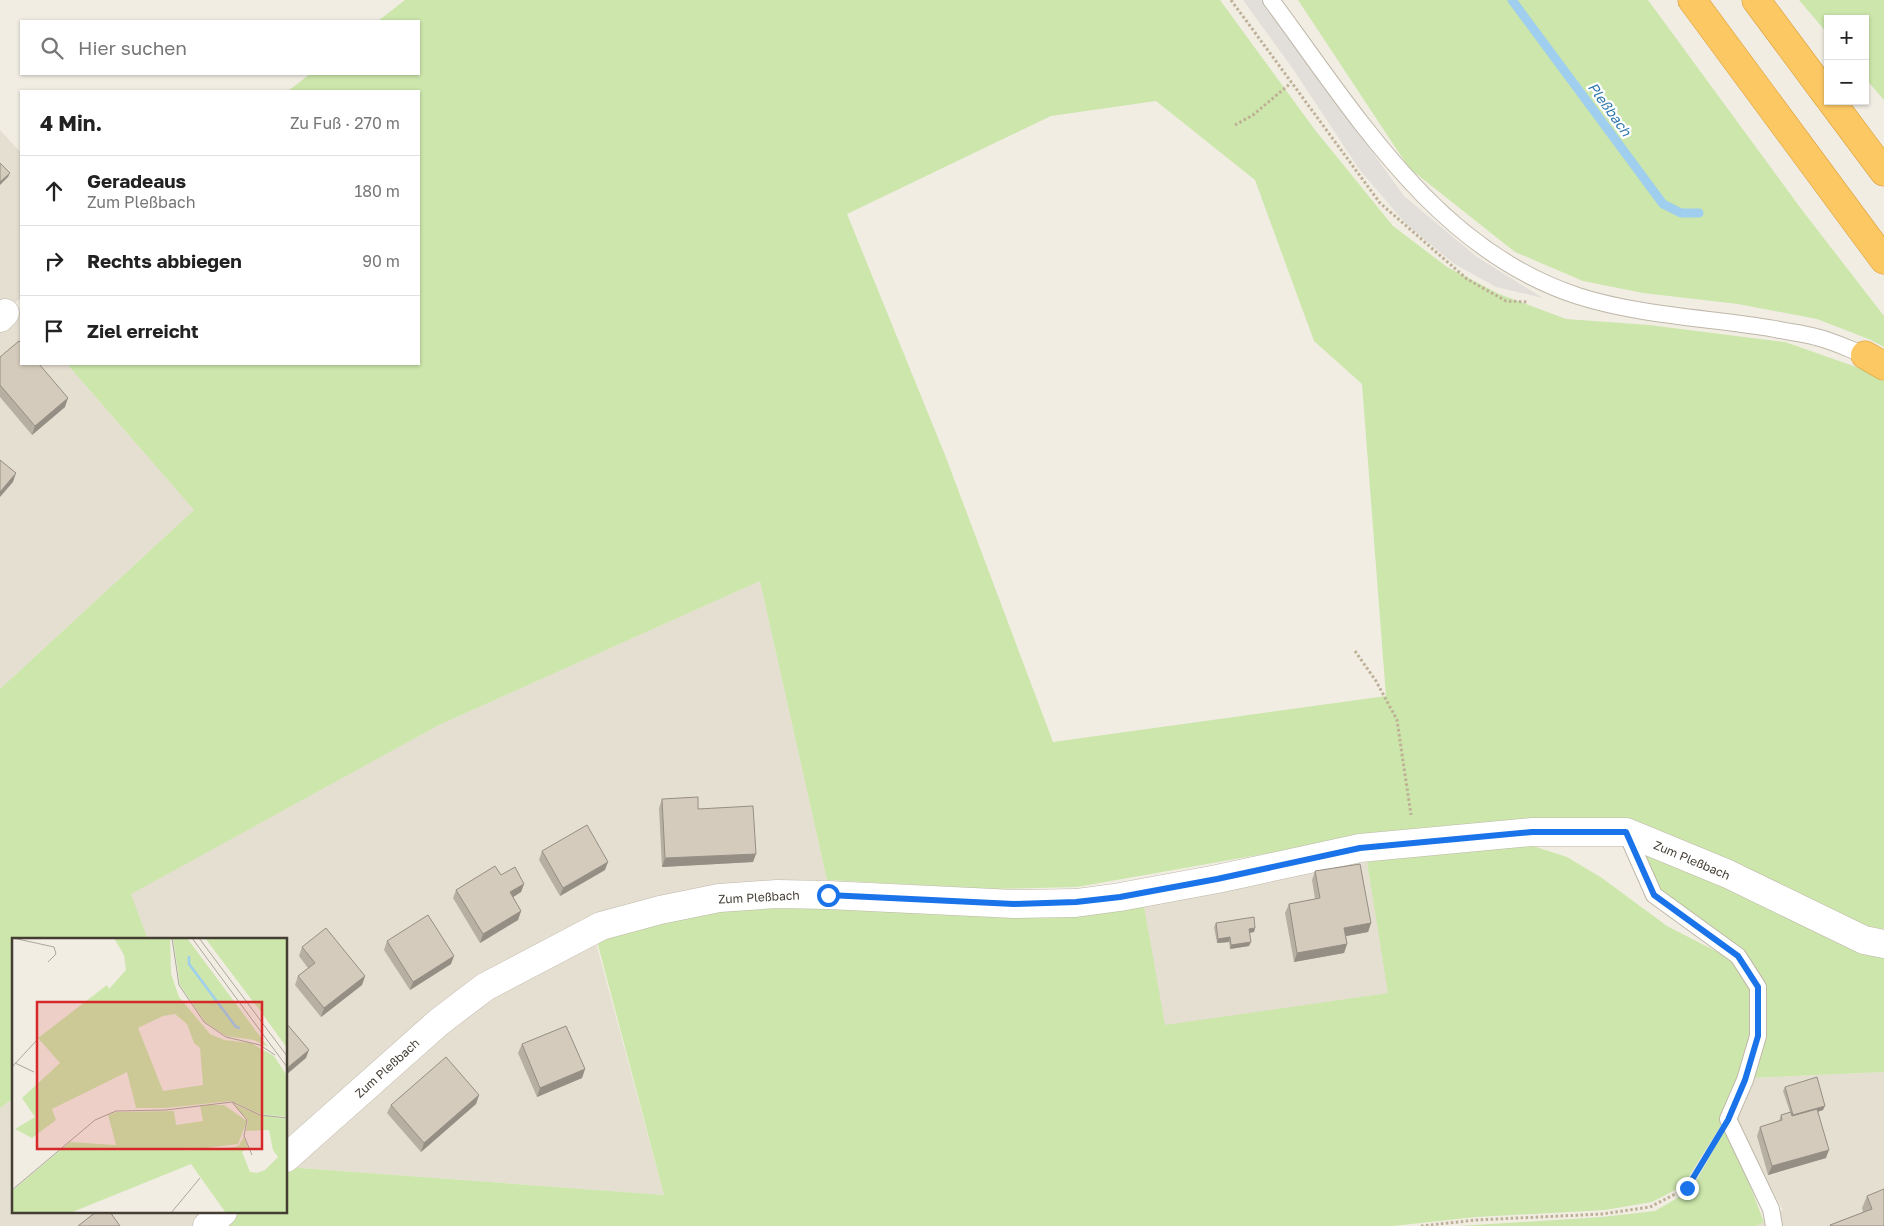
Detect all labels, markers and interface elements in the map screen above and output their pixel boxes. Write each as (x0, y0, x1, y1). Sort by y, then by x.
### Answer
map controls (1824, 15, 1869, 105)
button: + (1824, 15, 1869, 60)
search box (20, 20, 420, 75)
icon: search (38, 34, 66, 62)
text: Hier suchen (78, 36, 187, 59)
button: − (1824, 60, 1869, 105)
water label: Pleßbach (1585, 79, 1636, 140)
text: 4 Min. (40, 110, 102, 136)
text: Zu Fuß · 270 m (290, 113, 400, 133)
text: Geradeaus (87, 169, 186, 192)
icon: ahead (40, 177, 68, 205)
text: 180 m (354, 181, 400, 201)
text: Zum Pleßbach (87, 192, 196, 212)
icon: right (40, 247, 68, 275)
text: Rechts abbiegen (87, 249, 242, 272)
text: 90 m (362, 251, 400, 271)
icon: arrive (40, 317, 68, 345)
text: Ziel erreicht (87, 319, 199, 342)
street label: Zum Pleßbach (1652, 837, 1732, 883)
route start (817, 884, 840, 907)
street label: Zum Pleßbach (718, 887, 800, 907)
inset map (12, 938, 288, 1214)
street label: Zum Pleßbach (352, 1035, 422, 1101)
route end (1676, 1177, 1699, 1200)

